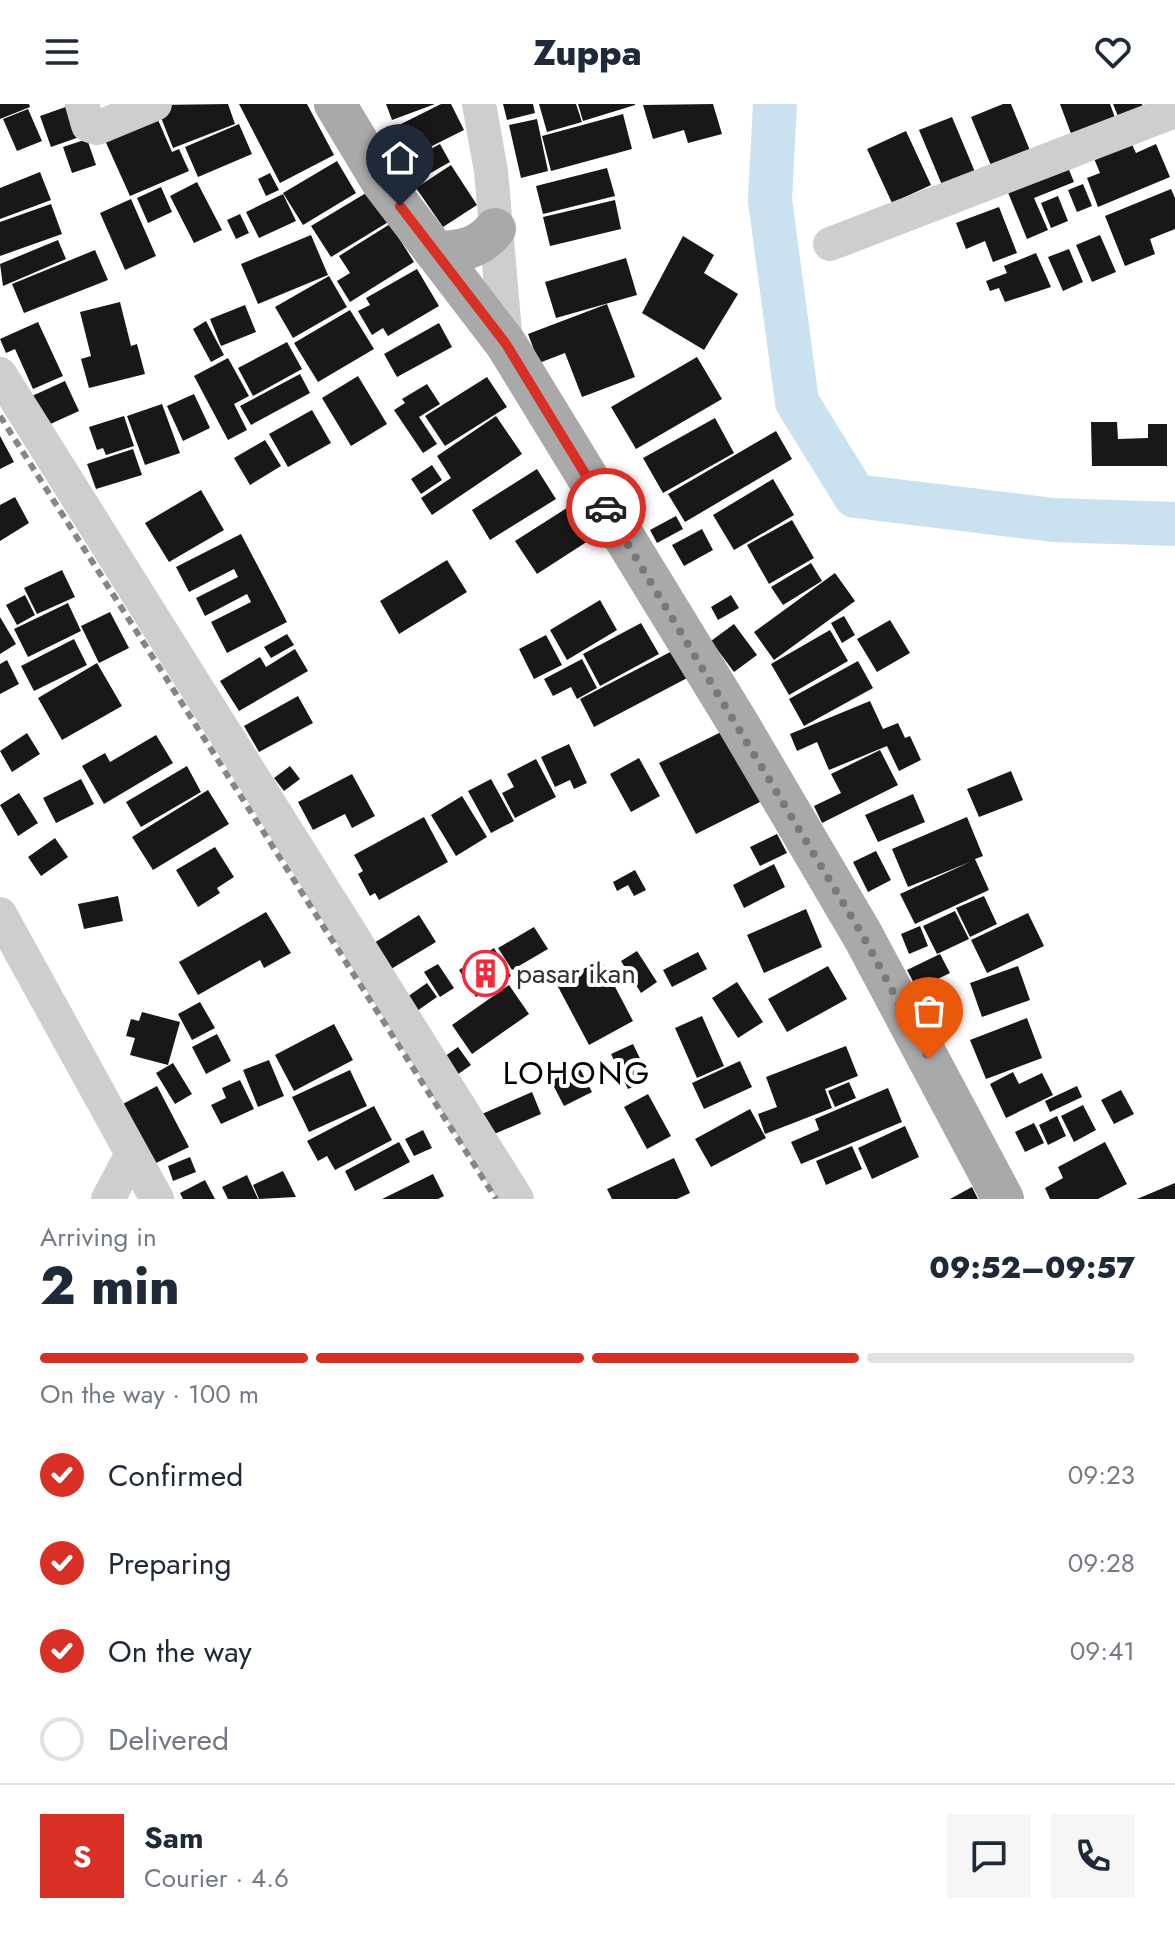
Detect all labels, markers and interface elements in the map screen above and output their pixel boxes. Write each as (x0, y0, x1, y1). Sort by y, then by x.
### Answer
text: Zuppa (533, 26, 642, 78)
icon: menu (40, 30, 84, 74)
icon: heart (1091, 30, 1135, 74)
pin (366, 124, 434, 206)
icon: home (378, 136, 422, 180)
courier (566, 468, 646, 548)
icon: car (584, 486, 628, 530)
building icon: pasar ikan (461, 949, 509, 997)
place label: pasar ikan (516, 953, 636, 994)
pin (895, 977, 963, 1059)
icon: bag (907, 989, 951, 1033)
district label: LOHONG (503, 1050, 651, 1096)
text: Arriving in (40, 1218, 157, 1256)
text: 09:52–09:57 (929, 1246, 1135, 1289)
text: 2 min (40, 1248, 180, 1324)
text: On the way · 100 m (40, 1375, 259, 1413)
icon: check (40, 1453, 84, 1497)
text: Confirmed (108, 1454, 243, 1497)
text: 09:23 (1068, 1456, 1135, 1494)
icon: check (40, 1541, 84, 1585)
text: Preparing (108, 1542, 232, 1585)
text: 09:28 (1068, 1544, 1135, 1582)
icon: check (40, 1629, 84, 1673)
text: On the way (108, 1630, 252, 1673)
text: 09:41 (1070, 1632, 1135, 1670)
text: Delivered (108, 1718, 229, 1761)
button: chat (947, 1814, 1031, 1898)
button: phone (1051, 1814, 1135, 1898)
text: Sam (144, 1816, 204, 1859)
text: S (73, 1835, 91, 1878)
text: Courier · 4.6 (144, 1859, 289, 1897)

